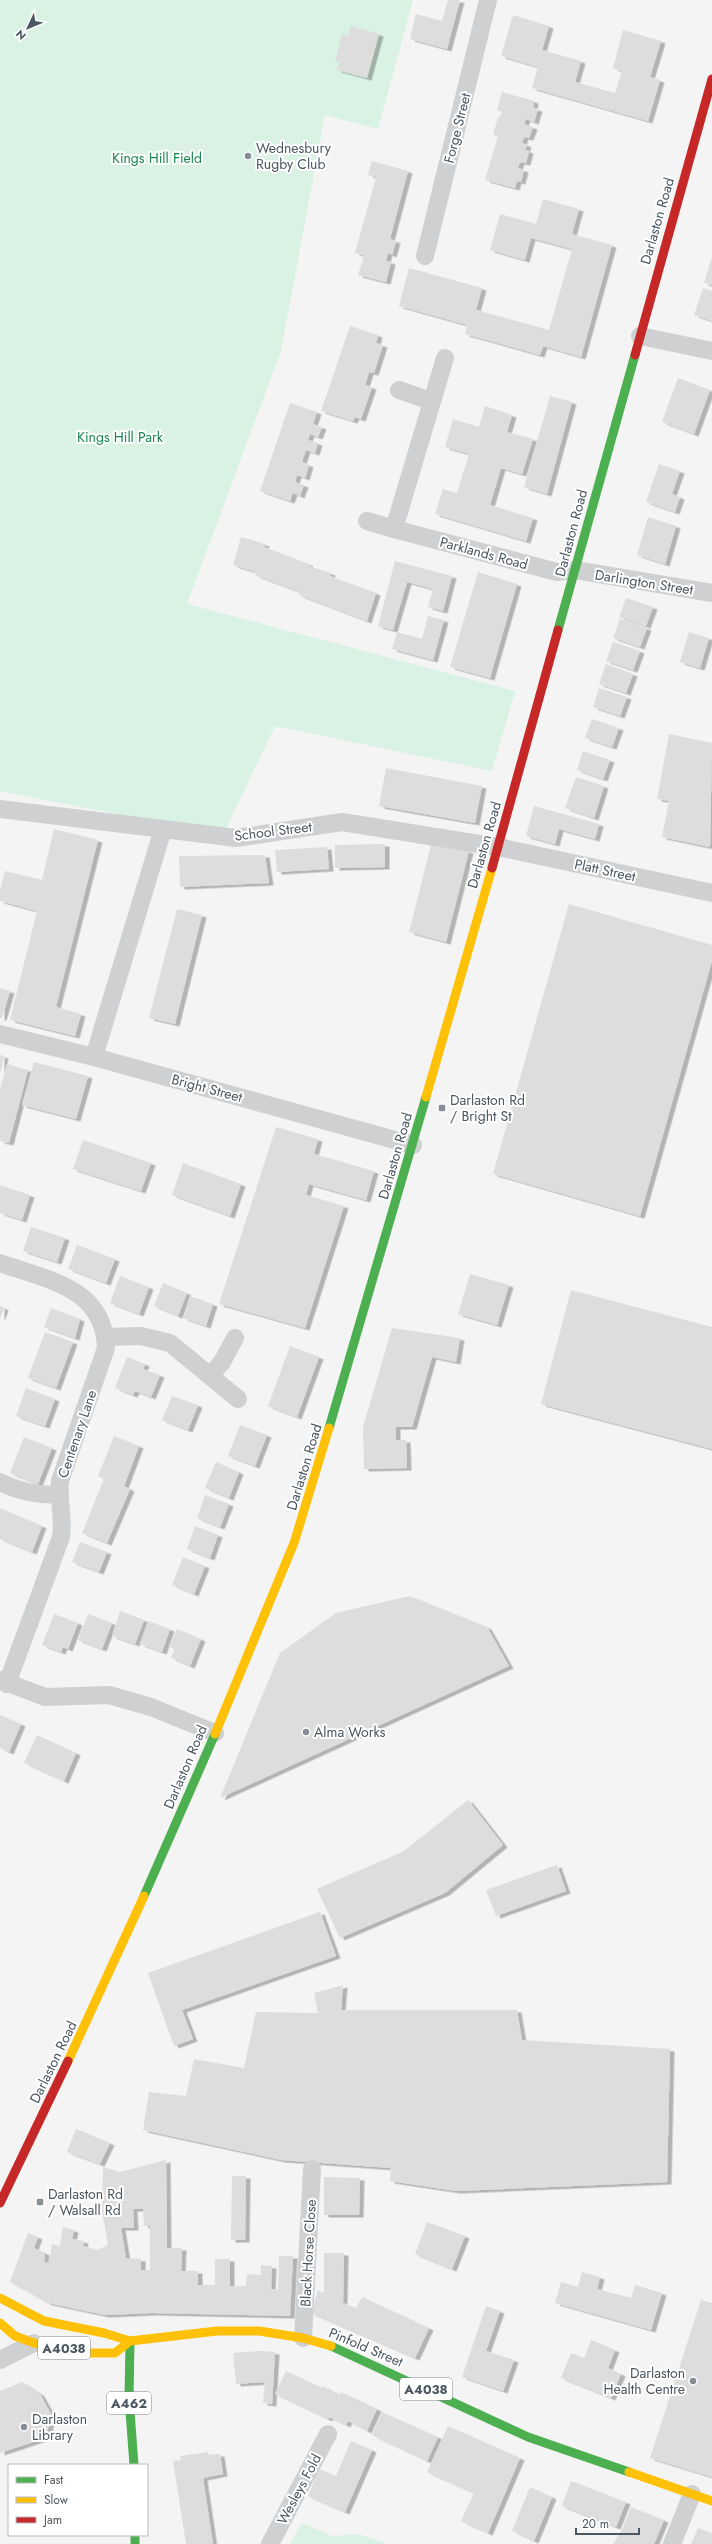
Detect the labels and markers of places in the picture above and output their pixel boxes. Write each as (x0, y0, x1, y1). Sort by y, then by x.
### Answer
place label: Wednesbury Rugby Club (256, 138, 332, 174)
marker: Wednesbury Rugby Club (243, 151, 253, 161)
place label: Darlaston Rd / Bright St (450, 1090, 525, 1126)
marker: Darlaston Rd / Bright St (437, 1103, 447, 1113)
place label: Alma Works (314, 1722, 386, 1742)
marker: Alma Works (301, 1727, 311, 1737)
place label: Darlaston Rd / Walsall Rd (48, 2184, 123, 2220)
marker: Darlaston Rd / Walsall Rd (35, 2197, 45, 2207)
place label: Darlaston Health Centre (604, 2363, 685, 2399)
marker: Darlaston Health Centre (688, 2376, 698, 2386)
place label: Darlaston Library (32, 2409, 87, 2445)
marker: Darlaston Library (19, 2422, 29, 2432)

